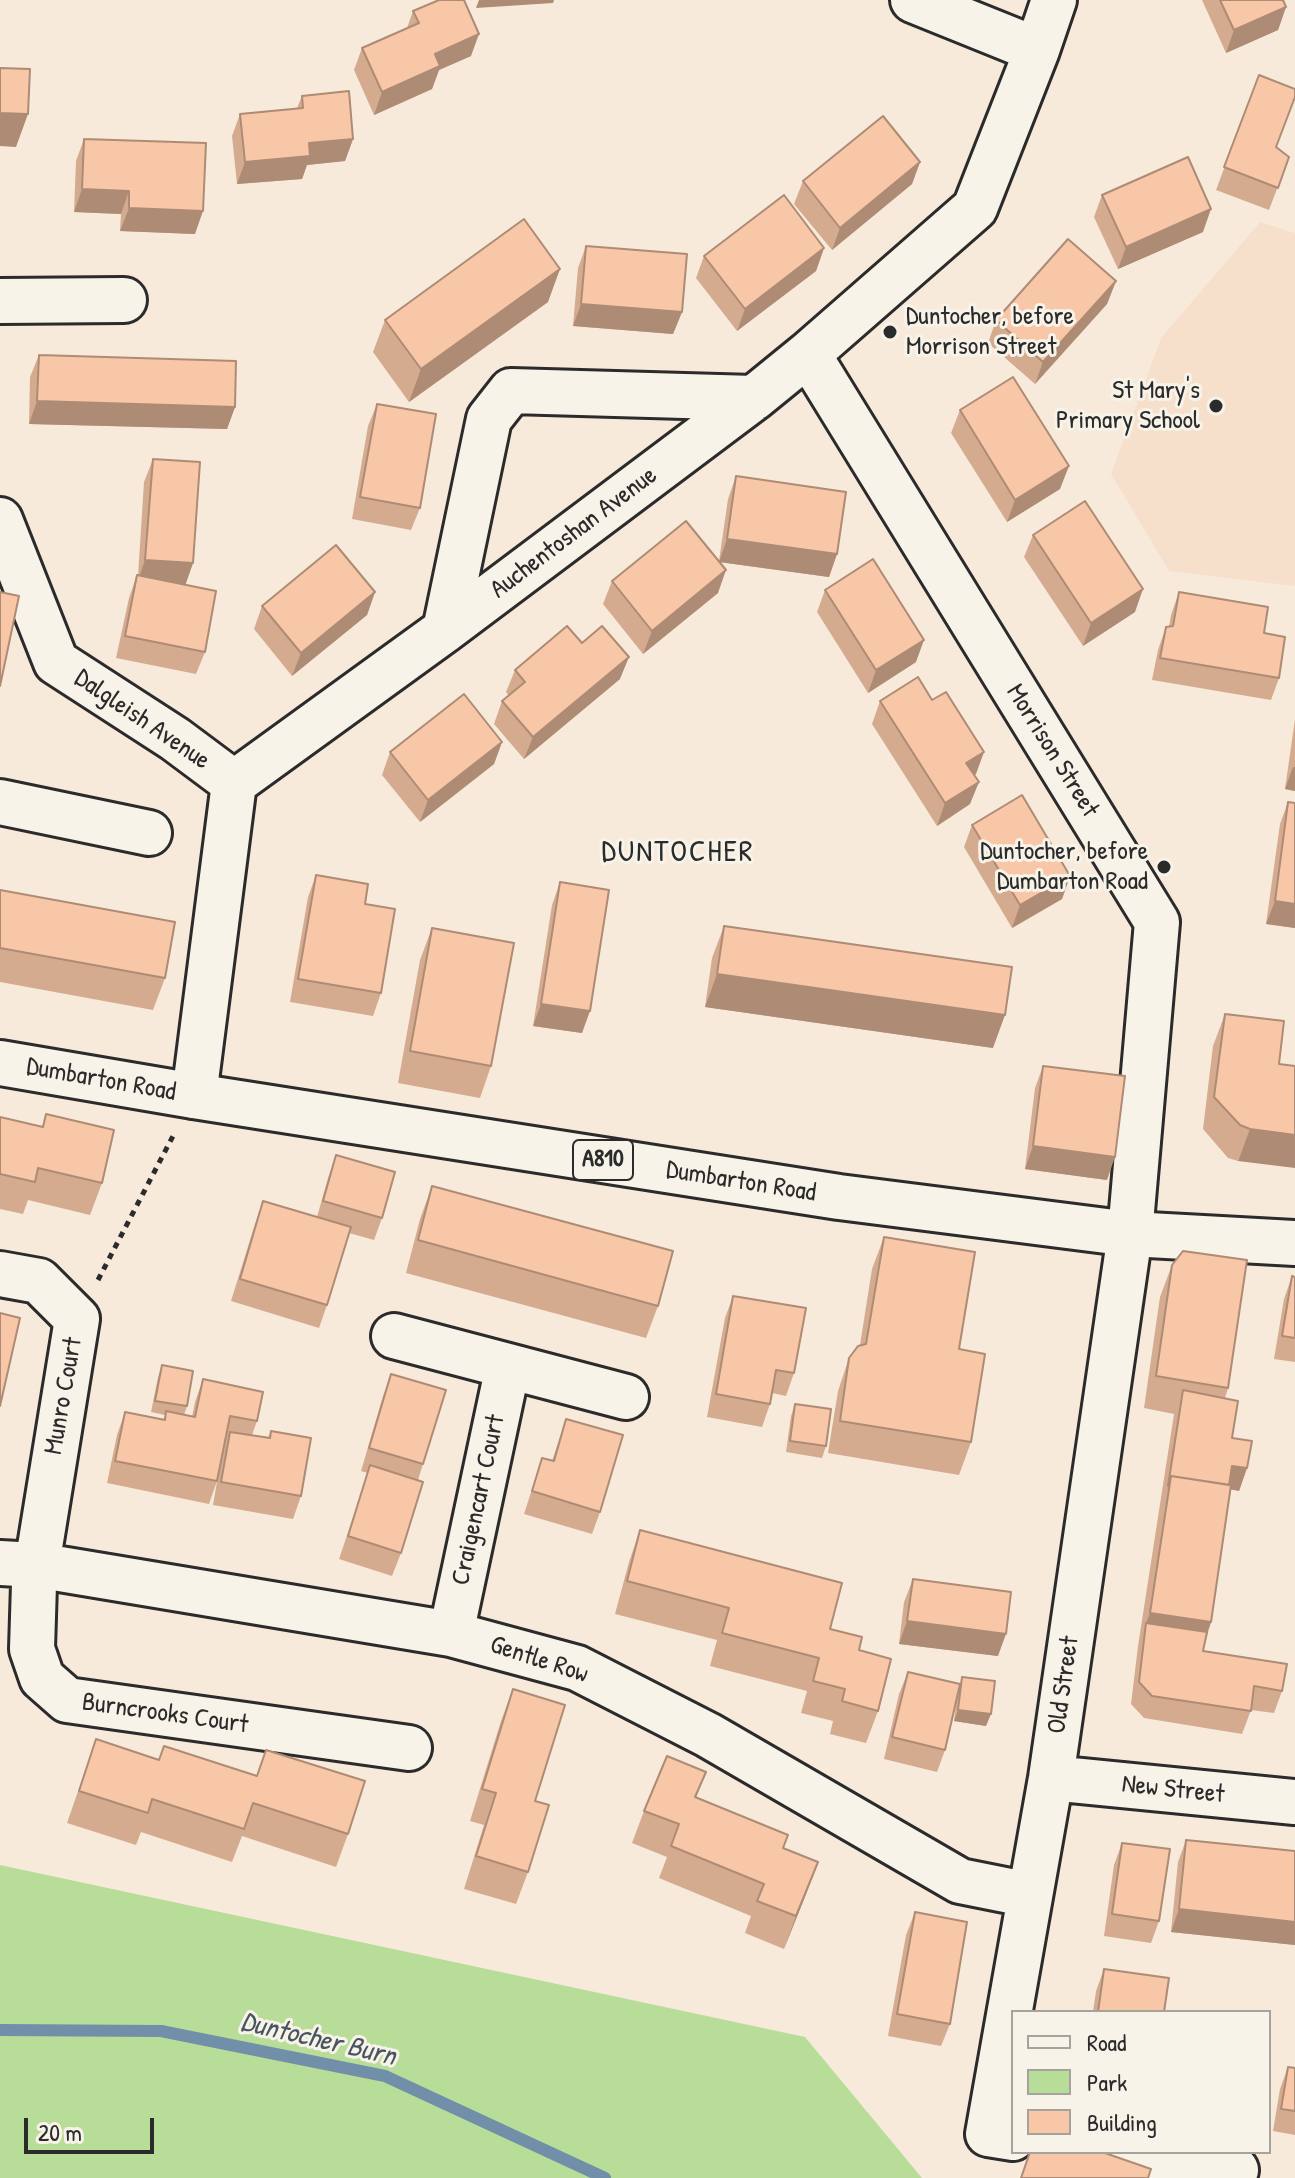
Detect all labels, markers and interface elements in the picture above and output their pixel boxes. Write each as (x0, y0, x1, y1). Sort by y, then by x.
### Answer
place label: Duntocher, before Morrison Street (906, 301, 1074, 362)
marker: Duntocher, before Morrison Street (881, 323, 899, 341)
place label: St Mary's Primary School (1056, 375, 1200, 436)
marker: St Mary's Primary School (1207, 397, 1225, 415)
street label: Auchentoshan Avenue (485, 460, 663, 606)
street label: Dalgleish Avenue (68, 663, 216, 777)
street label: Morrison Street (999, 679, 1105, 823)
district label: DUNTOCHER (602, 835, 754, 871)
place label: Duntocher, before Dumbarton Road (980, 836, 1148, 898)
marker: Duntocher, before Dumbarton Road (1155, 858, 1173, 876)
street label: Dumbarton Road (24, 1052, 178, 1108)
road number: A810 (573, 1140, 633, 1180)
street label: Dumbarton Road (664, 1155, 818, 1209)
street label: Munro Court (38, 1335, 90, 1457)
street label: Craigencart Court (446, 1412, 512, 1588)
street label: Gentle Row (486, 1630, 592, 1690)
street label: Old Street (1042, 1634, 1086, 1736)
street label: Burncrooks Court (80, 1687, 250, 1741)
street label: New Street (1120, 1769, 1226, 1811)
water label: Duntocher Burn (237, 2006, 399, 2074)
legend (1011, 2010, 1271, 2154)
text: Road (1087, 2026, 1126, 2058)
text: Park (1087, 2066, 1127, 2098)
scale bar (28, 2102, 158, 2152)
text: Building (1087, 2106, 1157, 2138)
text: 20 m (38, 2116, 82, 2148)

